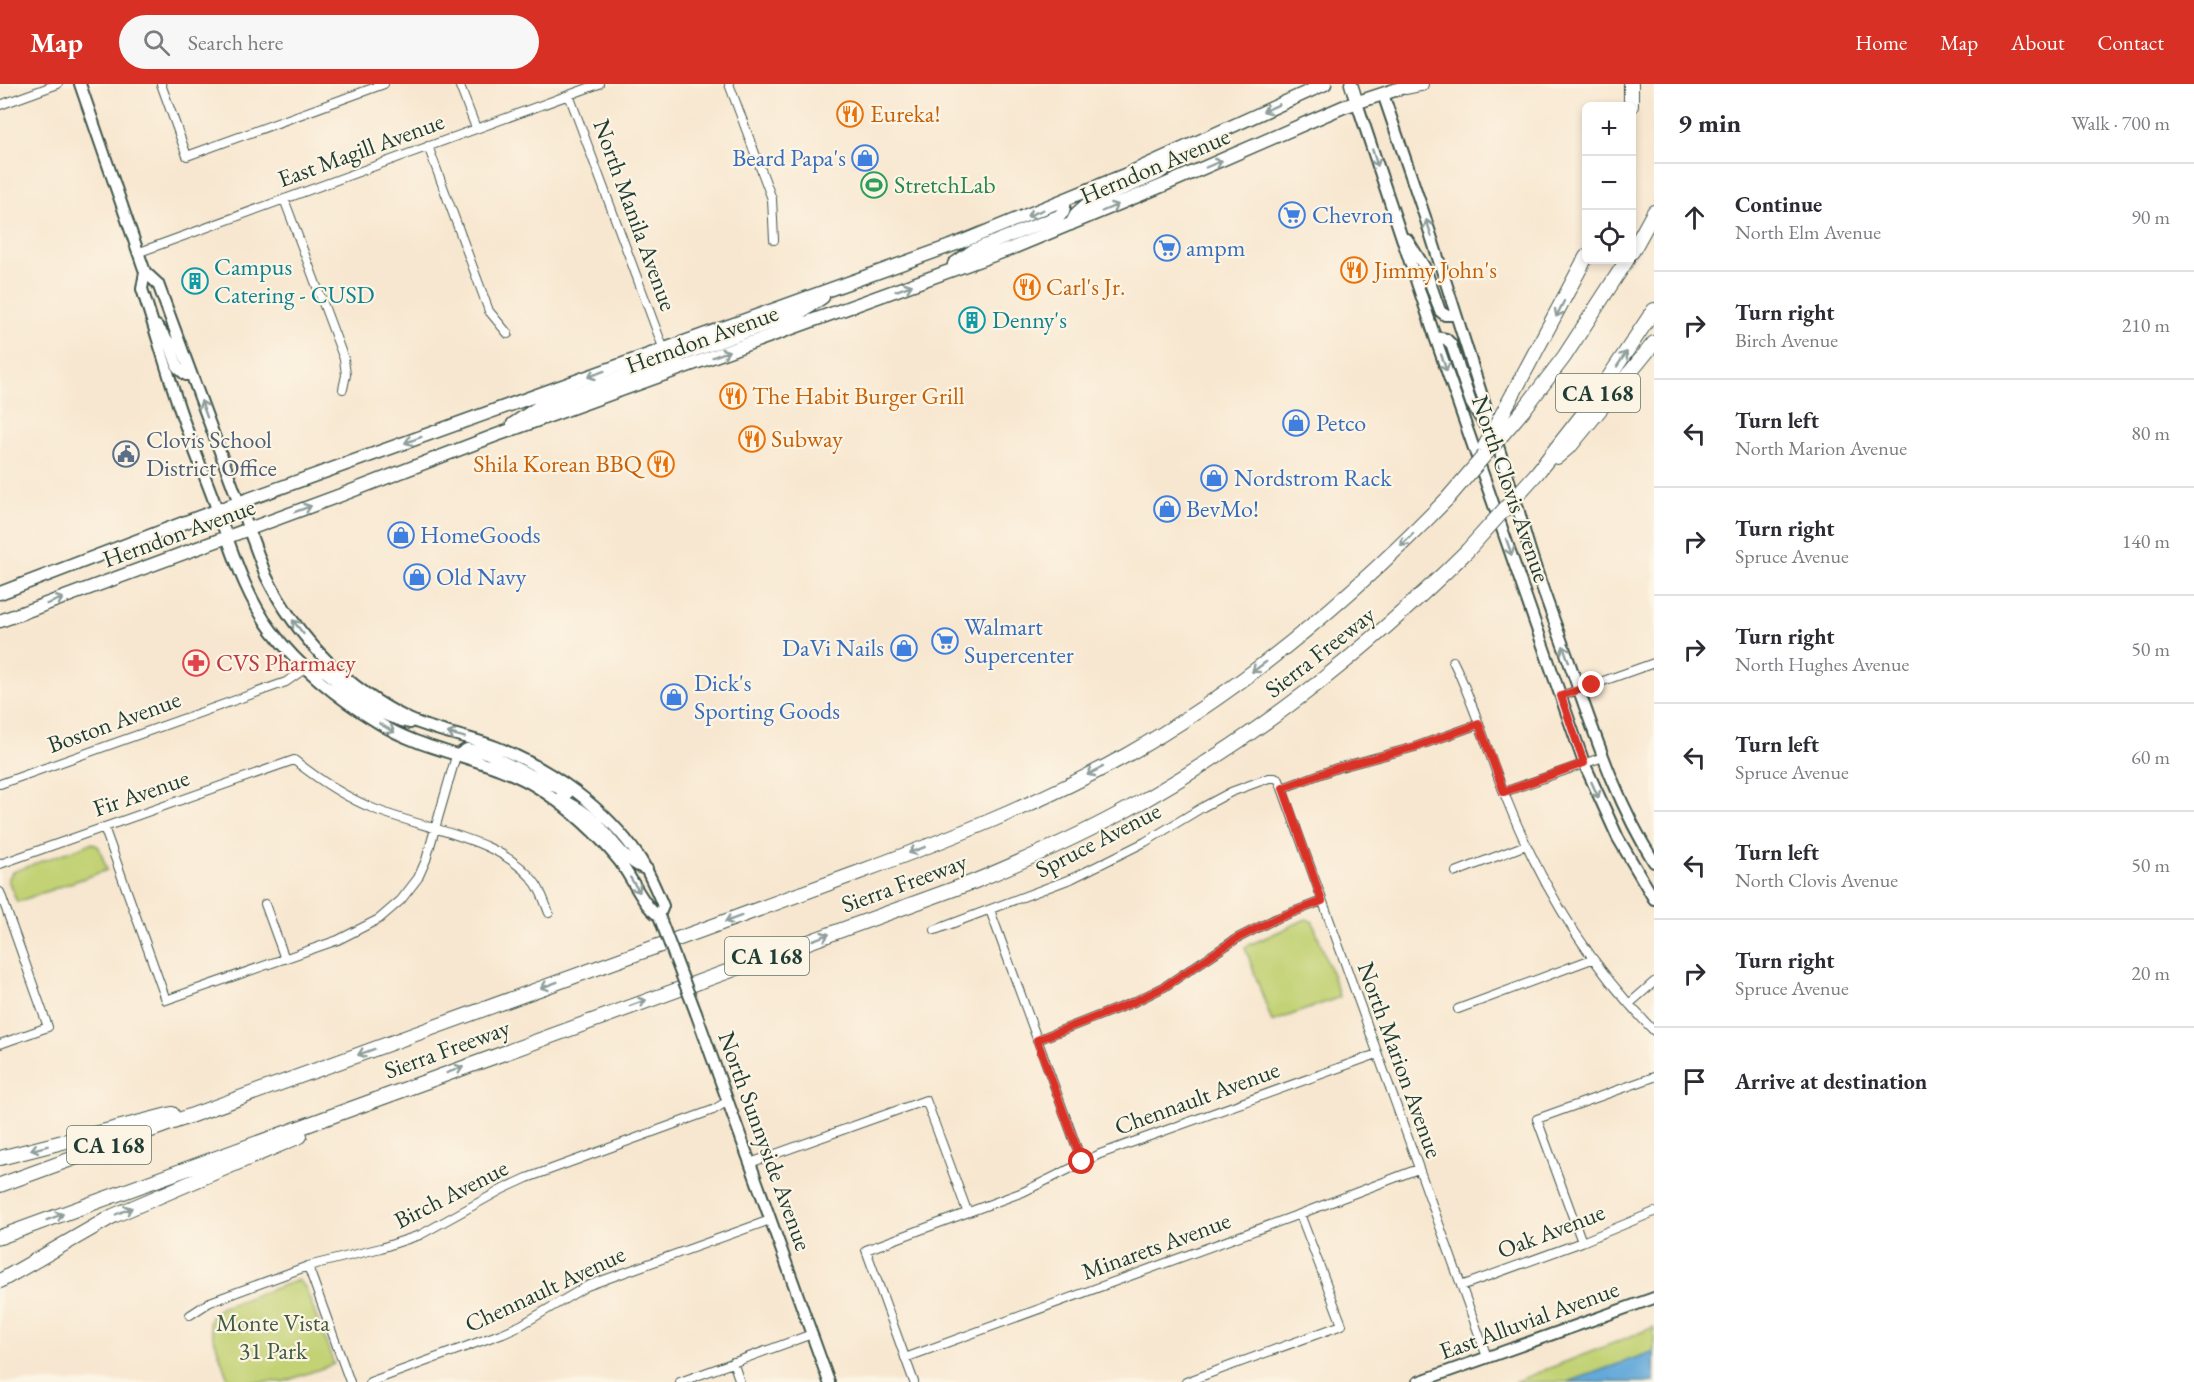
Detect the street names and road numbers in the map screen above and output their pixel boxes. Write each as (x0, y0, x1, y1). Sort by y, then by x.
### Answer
street label: East Magill Avenue (273, 105, 448, 194)
street label: North Manila Avenue (586, 115, 685, 315)
street label: Herndon Avenue (1075, 120, 1234, 211)
street label: Herndon Avenue (621, 297, 782, 380)
road number: CA 168 (1556, 374, 1640, 412)
street label: North Clovis Avenue (1465, 391, 1558, 586)
street label: Herndon Avenue (98, 491, 259, 574)
street label: Sierra Freeway (1258, 599, 1381, 704)
street label: Boston Avenue (43, 683, 185, 760)
street label: Fir Avenue (89, 762, 193, 823)
street label: Spruce Avenue (1030, 795, 1166, 884)
street label: Sierra Freeway (837, 845, 971, 920)
road number: CA 168 (725, 937, 809, 975)
street label: North Marion Avenue (1351, 958, 1450, 1162)
street label: Sierra Freeway (380, 1011, 514, 1086)
street label: North Sunnyside Avenue (711, 1027, 820, 1255)
street label: Chennault Avenue (1110, 1053, 1284, 1142)
road number: CA 168 (67, 1126, 151, 1164)
street label: Birch Avenue (389, 1152, 513, 1235)
street label: Oak Avenue (1493, 1196, 1609, 1265)
street label: Minarets Avenue (1077, 1204, 1234, 1287)
street label: Chennault Avenue (460, 1238, 630, 1339)
street label: East Alluvial Avenue (1435, 1273, 1623, 1366)

